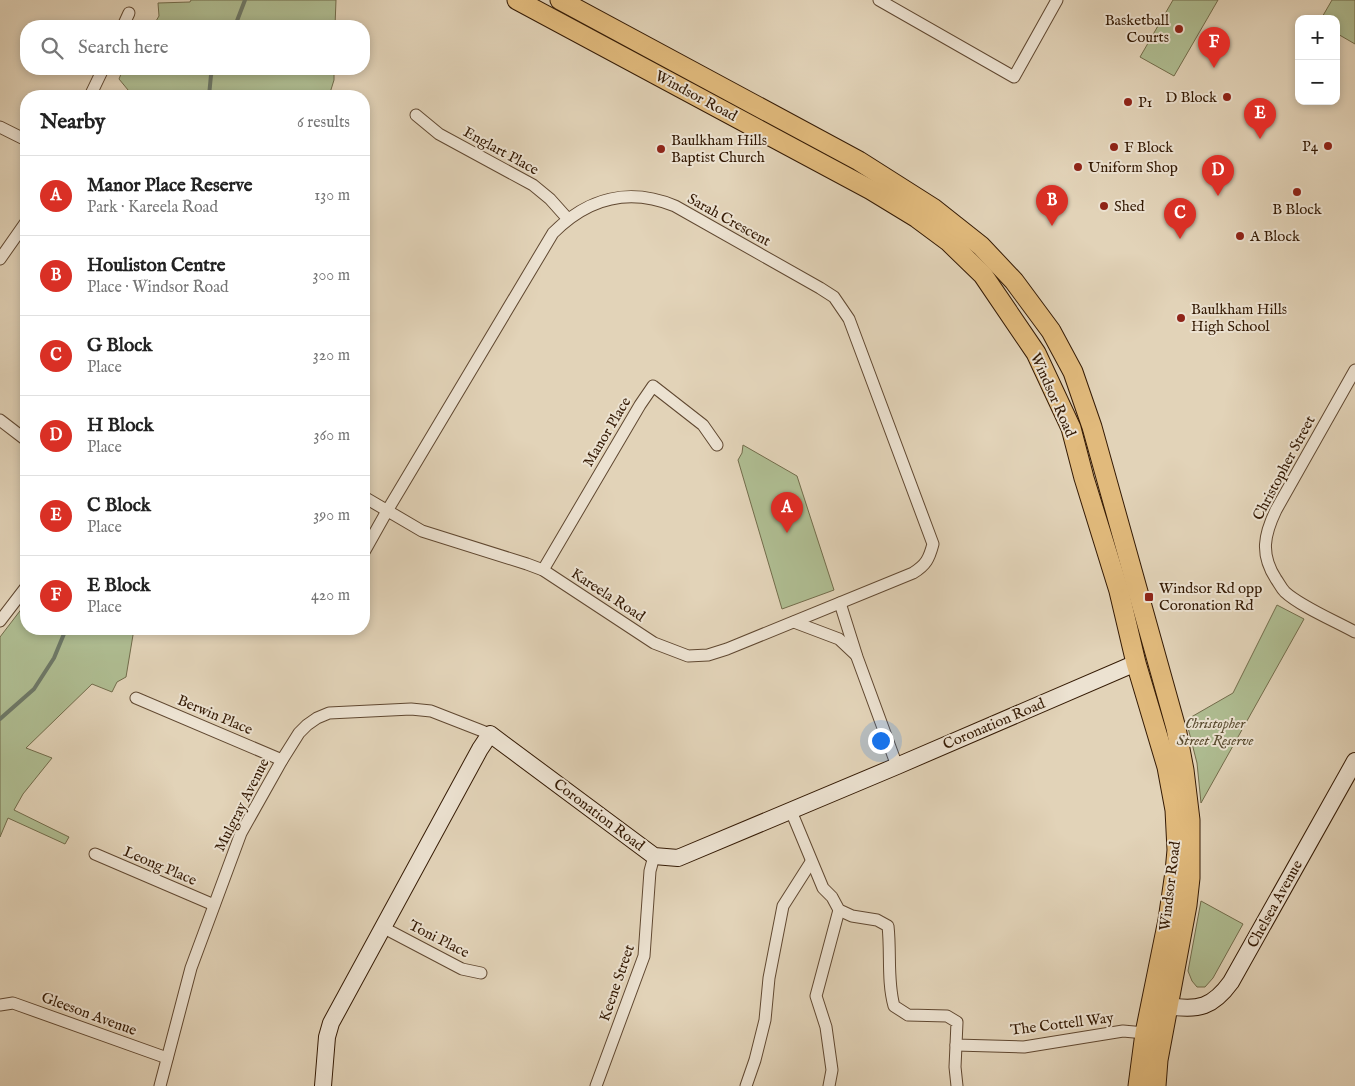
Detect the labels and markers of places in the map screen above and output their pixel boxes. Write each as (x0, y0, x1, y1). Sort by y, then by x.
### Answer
place label: Basketball Courts (1105, 11, 1170, 47)
marker: Basketball Courts (1173, 23, 1185, 35)
pin: F (1198, 27, 1230, 68)
place label: D Block (1165, 88, 1218, 107)
marker: D Block (1221, 91, 1233, 103)
place label: P1 (1138, 93, 1152, 112)
marker: P1 (1122, 96, 1134, 108)
pin: E (1244, 98, 1276, 139)
place label: Baulkham Hills Baptist Church (671, 131, 767, 167)
place label: P4 (1302, 137, 1319, 156)
place label: F Block (1124, 138, 1174, 157)
marker: P4 (1322, 140, 1334, 152)
marker: F Block (1108, 141, 1120, 153)
marker: Baulkham Hills Baptist Church (655, 143, 667, 155)
pin: D (1202, 155, 1234, 196)
place label: Uniform Shop (1088, 158, 1178, 177)
marker: Uniform Shop (1072, 161, 1084, 173)
pin: B (1036, 185, 1068, 226)
marker: B Block (1291, 186, 1303, 198)
place label: Shed (1114, 197, 1146, 216)
pin: C (1164, 198, 1196, 239)
marker: Shed (1098, 200, 1110, 212)
place label: B Block (1272, 200, 1323, 219)
place label: A Block (1249, 227, 1301, 246)
marker: A Block (1234, 230, 1246, 242)
place label: Baulkham Hills High School (1191, 300, 1287, 336)
marker: Baulkham Hills High School (1175, 312, 1187, 324)
pin: A (771, 492, 803, 533)
place label: Windsor Rd opp Coronation Rd (1159, 579, 1262, 615)
marker: Windsor Rd opp Coronation Rd (1143, 591, 1155, 603)

